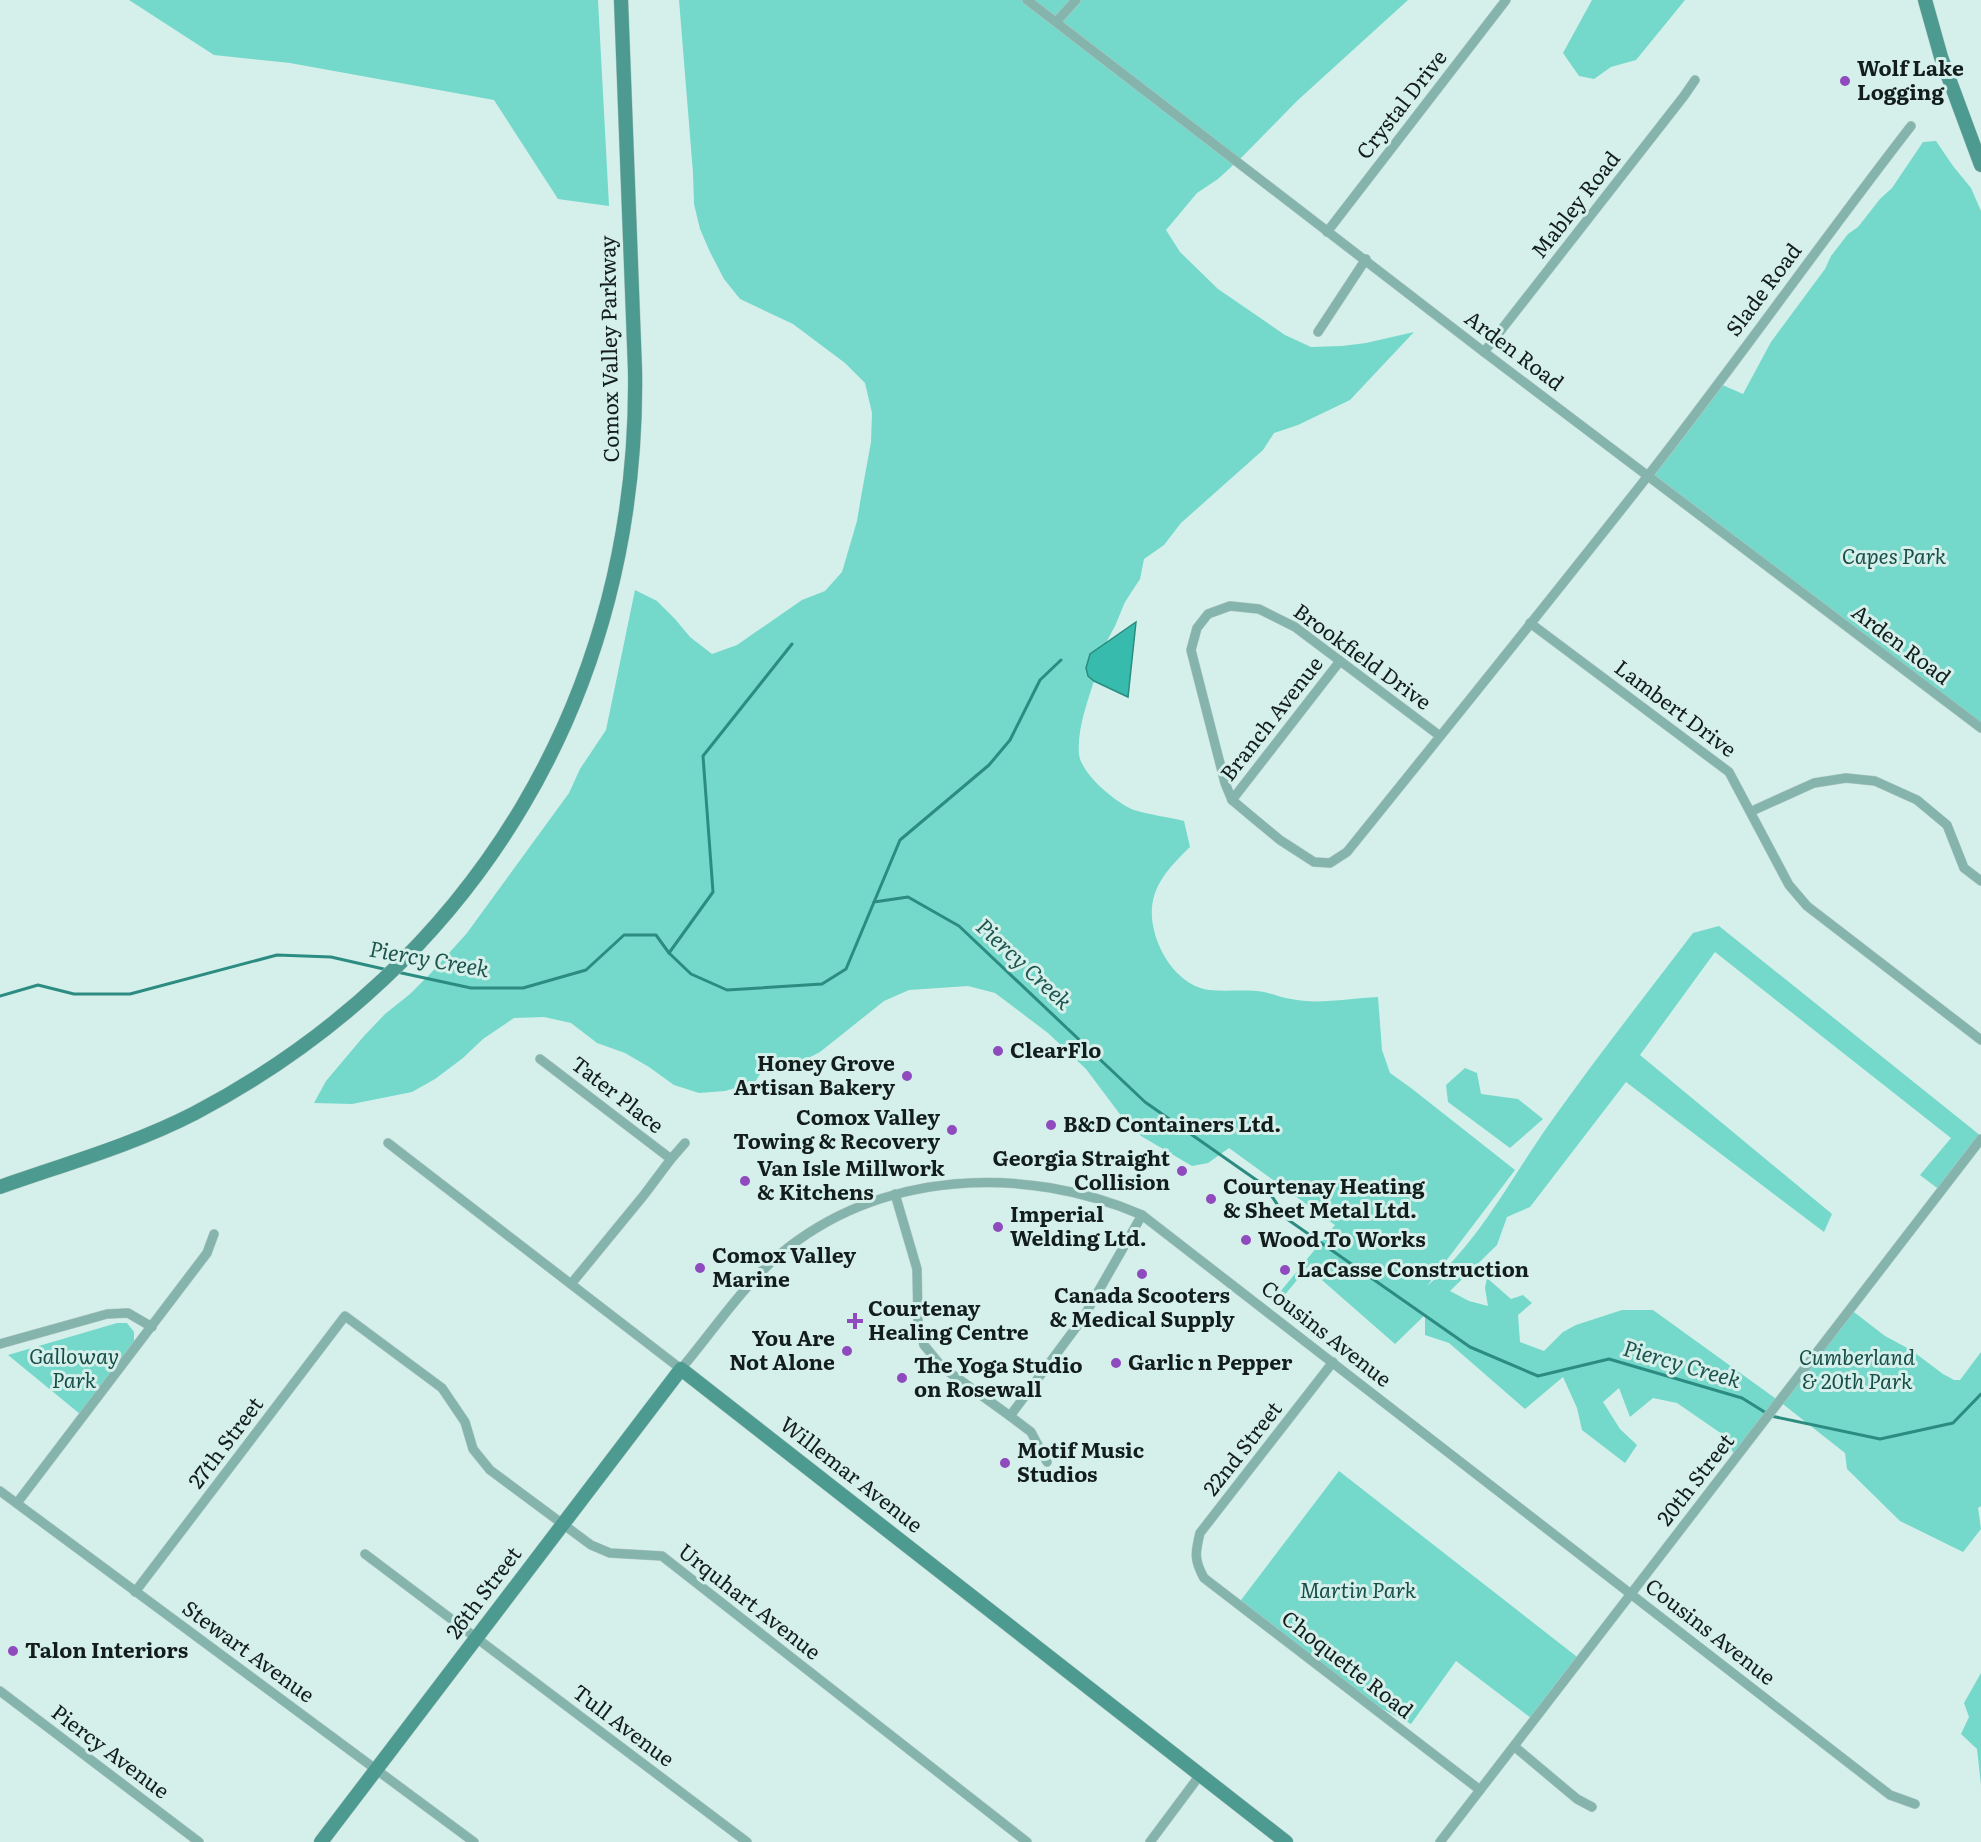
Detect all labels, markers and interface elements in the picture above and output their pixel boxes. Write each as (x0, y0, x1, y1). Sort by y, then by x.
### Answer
street label: Crystal Drive (1347, 42, 1453, 165)
place label: Wolf Lake Logging (1857, 51, 1964, 106)
marker: Wolf Lake Logging (1838, 74, 1852, 88)
street label: Mabley Road (1522, 143, 1626, 264)
street label: Comox Valley Parkway (590, 234, 625, 463)
street label: Slade Road (1717, 235, 1807, 342)
street label: Arden Road (1459, 301, 1572, 397)
park label: Capes Park (1842, 539, 1947, 570)
street label: Brookfield Drive (1288, 594, 1439, 716)
street label: Arden Road (1846, 595, 1959, 691)
street label: Branch Avenue (1211, 648, 1329, 786)
street label: Lambert Drive (1609, 651, 1744, 763)
water label: Piercy Creek (969, 909, 1081, 1016)
water label: Piercy Creek (367, 931, 492, 984)
place label: ClearFlo (1010, 1033, 1101, 1064)
marker: ClearFlo (991, 1044, 1005, 1058)
place label: Honey Grove Artisan Bakery (734, 1046, 895, 1101)
street label: Tater Place (566, 1047, 672, 1139)
marker: Honey Grove Artisan Bakery (900, 1069, 914, 1083)
place label: Comox Valley Towing & Recovery (733, 1100, 940, 1155)
place label: B&D Containers Ltd. (1063, 1107, 1281, 1138)
marker: B&D Containers Ltd. (1044, 1118, 1058, 1132)
marker: Comox Valley Towing & Recovery (945, 1123, 959, 1137)
place label: Georgia Straight Collision (993, 1141, 1171, 1196)
place label: Van Isle Millwork & Kitchens (757, 1151, 945, 1206)
marker: Georgia Straight Collision (1175, 1164, 1189, 1178)
place label: Courtenay Heating & Sheet Metal Ltd. (1223, 1169, 1425, 1224)
marker: Van Isle Millwork & Kitchens (738, 1174, 752, 1188)
marker: Courtenay Heating & Sheet Metal Ltd. (1204, 1192, 1218, 1206)
place label: Imperial Welding Ltd. (1010, 1197, 1147, 1252)
marker: Imperial Welding Ltd. (991, 1220, 1005, 1234)
place label: Wood To Works (1258, 1222, 1426, 1253)
marker: Wood To Works (1239, 1233, 1253, 1247)
place label: Comox Valley Marine (712, 1238, 856, 1293)
place label: LaCasse Construction (1297, 1252, 1530, 1283)
marker: Comox Valley Marine (693, 1261, 707, 1275)
marker: LaCasse Construction (1278, 1263, 1292, 1277)
marker: Canada Scooters & Medical Supply (1135, 1267, 1149, 1281)
street label: Cousins Avenue (1256, 1271, 1399, 1393)
place label: Canada Scooters & Medical Supply (1050, 1278, 1235, 1333)
place label: Courtenay Healing Centre (868, 1291, 1029, 1346)
marker: Courtenay Healing Centre (846, 1312, 864, 1330)
place label: You Are Not Alone (729, 1321, 835, 1376)
water label: Piercy Creek (1620, 1330, 1745, 1395)
park label: Galloway Park (29, 1339, 119, 1394)
park label: Cumberland & 20th Park (1799, 1340, 1915, 1395)
marker: You Are Not Alone (840, 1344, 854, 1358)
place label: Garlic n Pepper (1128, 1345, 1293, 1376)
place label: The Yoga Studio on Rosewall (914, 1348, 1083, 1403)
marker: Garlic n Pepper (1109, 1356, 1123, 1370)
marker: The Yoga Studio on Rosewall (895, 1371, 909, 1385)
street label: 27th Street (179, 1389, 269, 1494)
street label: 22nd Street (1194, 1393, 1288, 1501)
street label: Willemar Avenue (775, 1407, 930, 1539)
street label: 20th Street (1648, 1425, 1740, 1531)
place label: Motif Music Studios (1017, 1433, 1144, 1488)
marker: Motif Music Studios (998, 1456, 1012, 1470)
street label: Urquhart Avenue (673, 1534, 828, 1666)
street label: 26th Street (437, 1538, 527, 1644)
street label: Cousins Avenue (1640, 1569, 1783, 1691)
park label: Martin Park (1300, 1573, 1417, 1604)
street label: Stewart Avenue (177, 1591, 322, 1709)
street label: Choquette Road (1276, 1602, 1421, 1725)
place label: Talon Interiors (25, 1633, 188, 1664)
marker: Talon Interiors (6, 1644, 20, 1658)
street label: Tull Avenue (567, 1675, 682, 1773)
street label: Piercy Avenue (46, 1695, 177, 1805)

